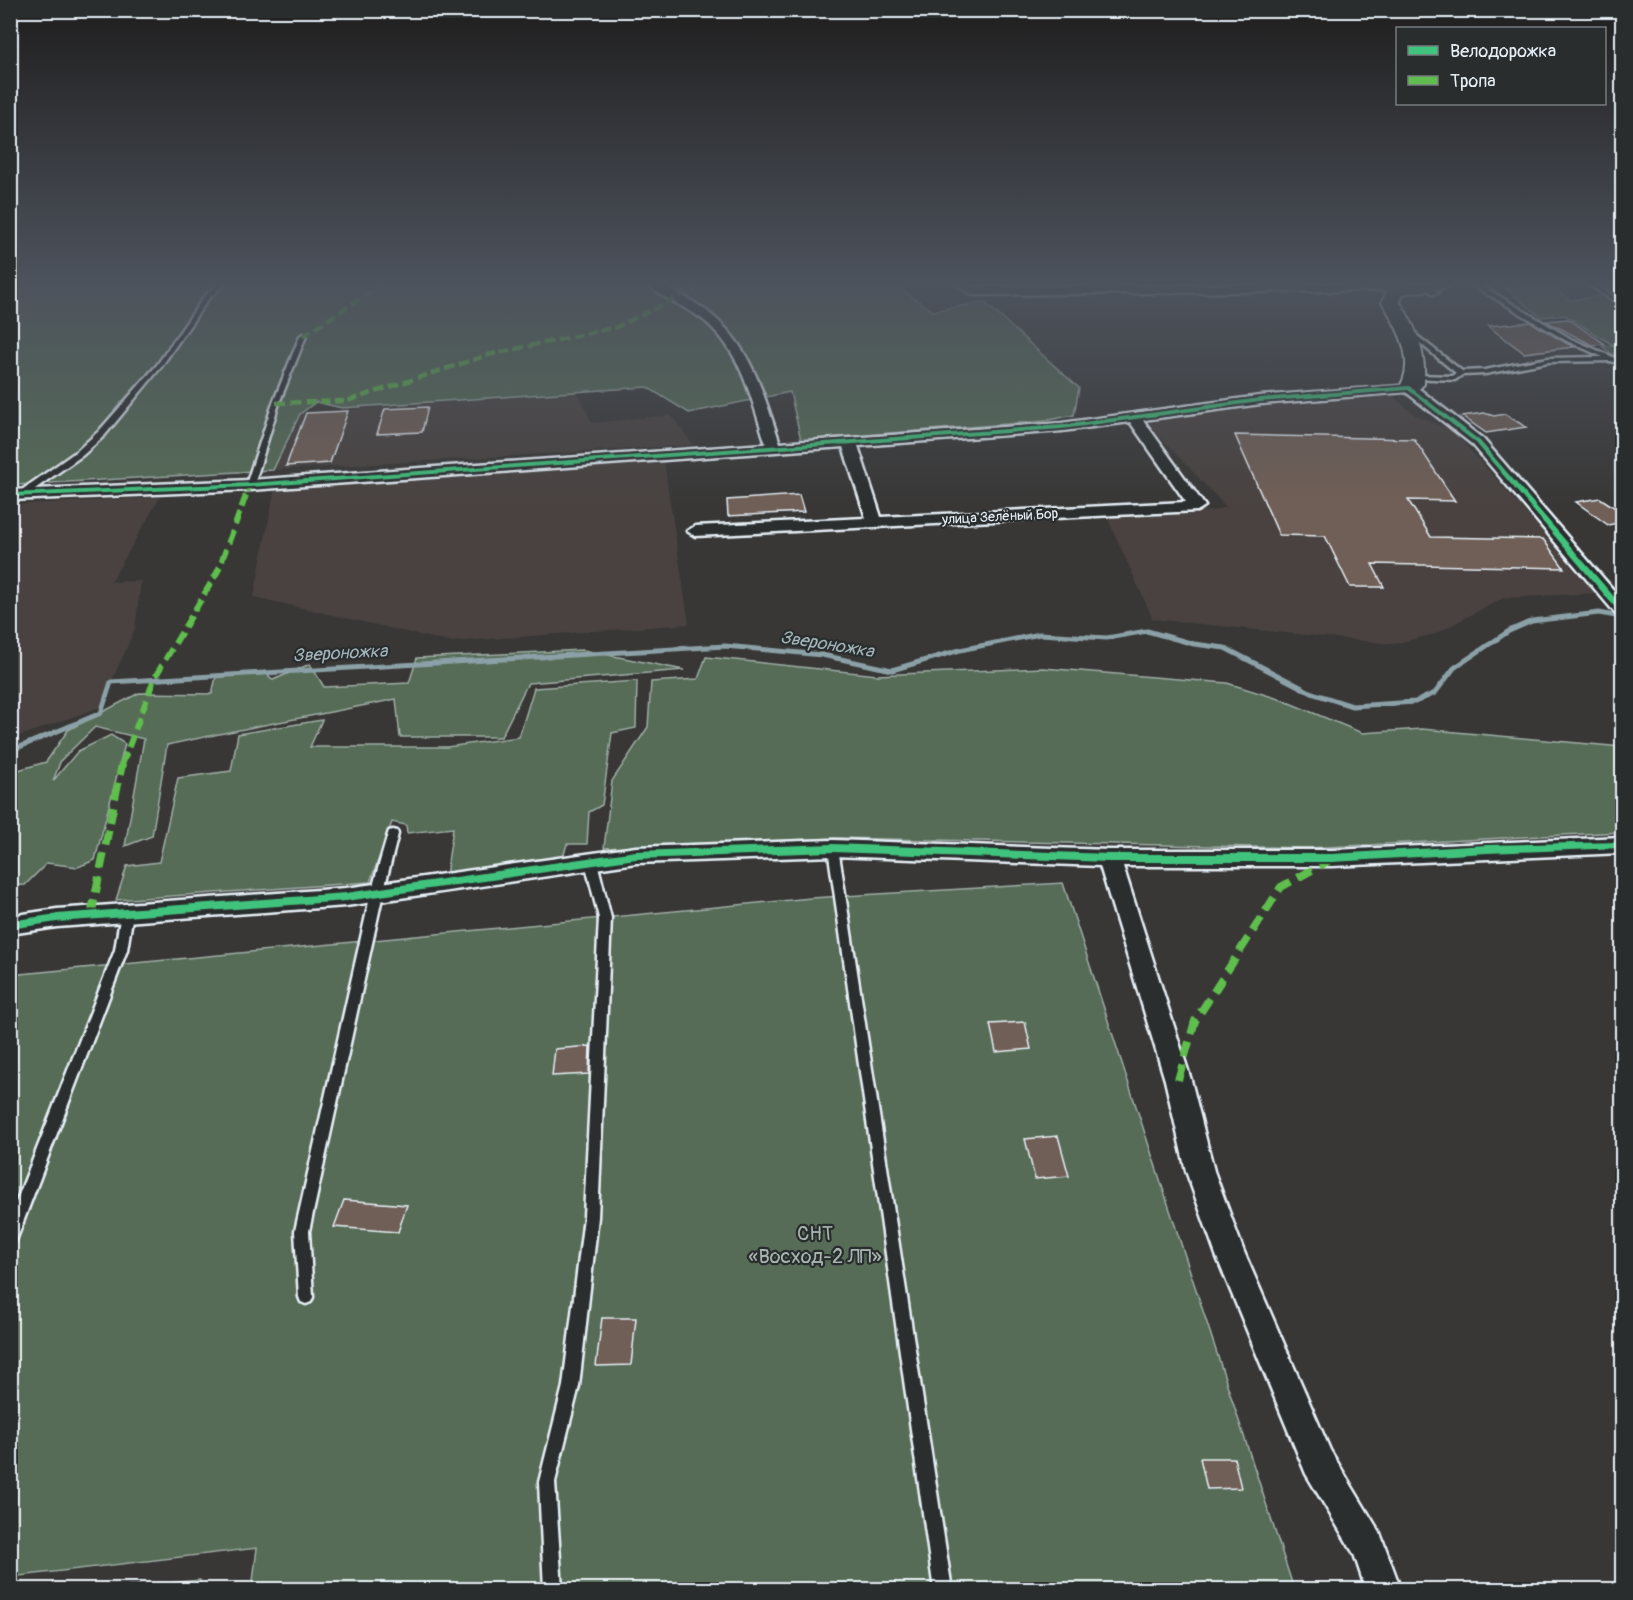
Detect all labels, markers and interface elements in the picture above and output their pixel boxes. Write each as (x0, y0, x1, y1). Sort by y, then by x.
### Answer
legend (1396, 27, 1606, 105)
text: Велодорожка (1450, 40, 1556, 63)
text: Тропа (1450, 70, 1496, 93)
street label: улица Зелёный Бор (940, 505, 1059, 528)
water label: Звероножка (778, 626, 877, 663)
water label: Звероножка (292, 639, 389, 667)
park label: СНТ «Восход-2 ЛП» (748, 1221, 882, 1269)

